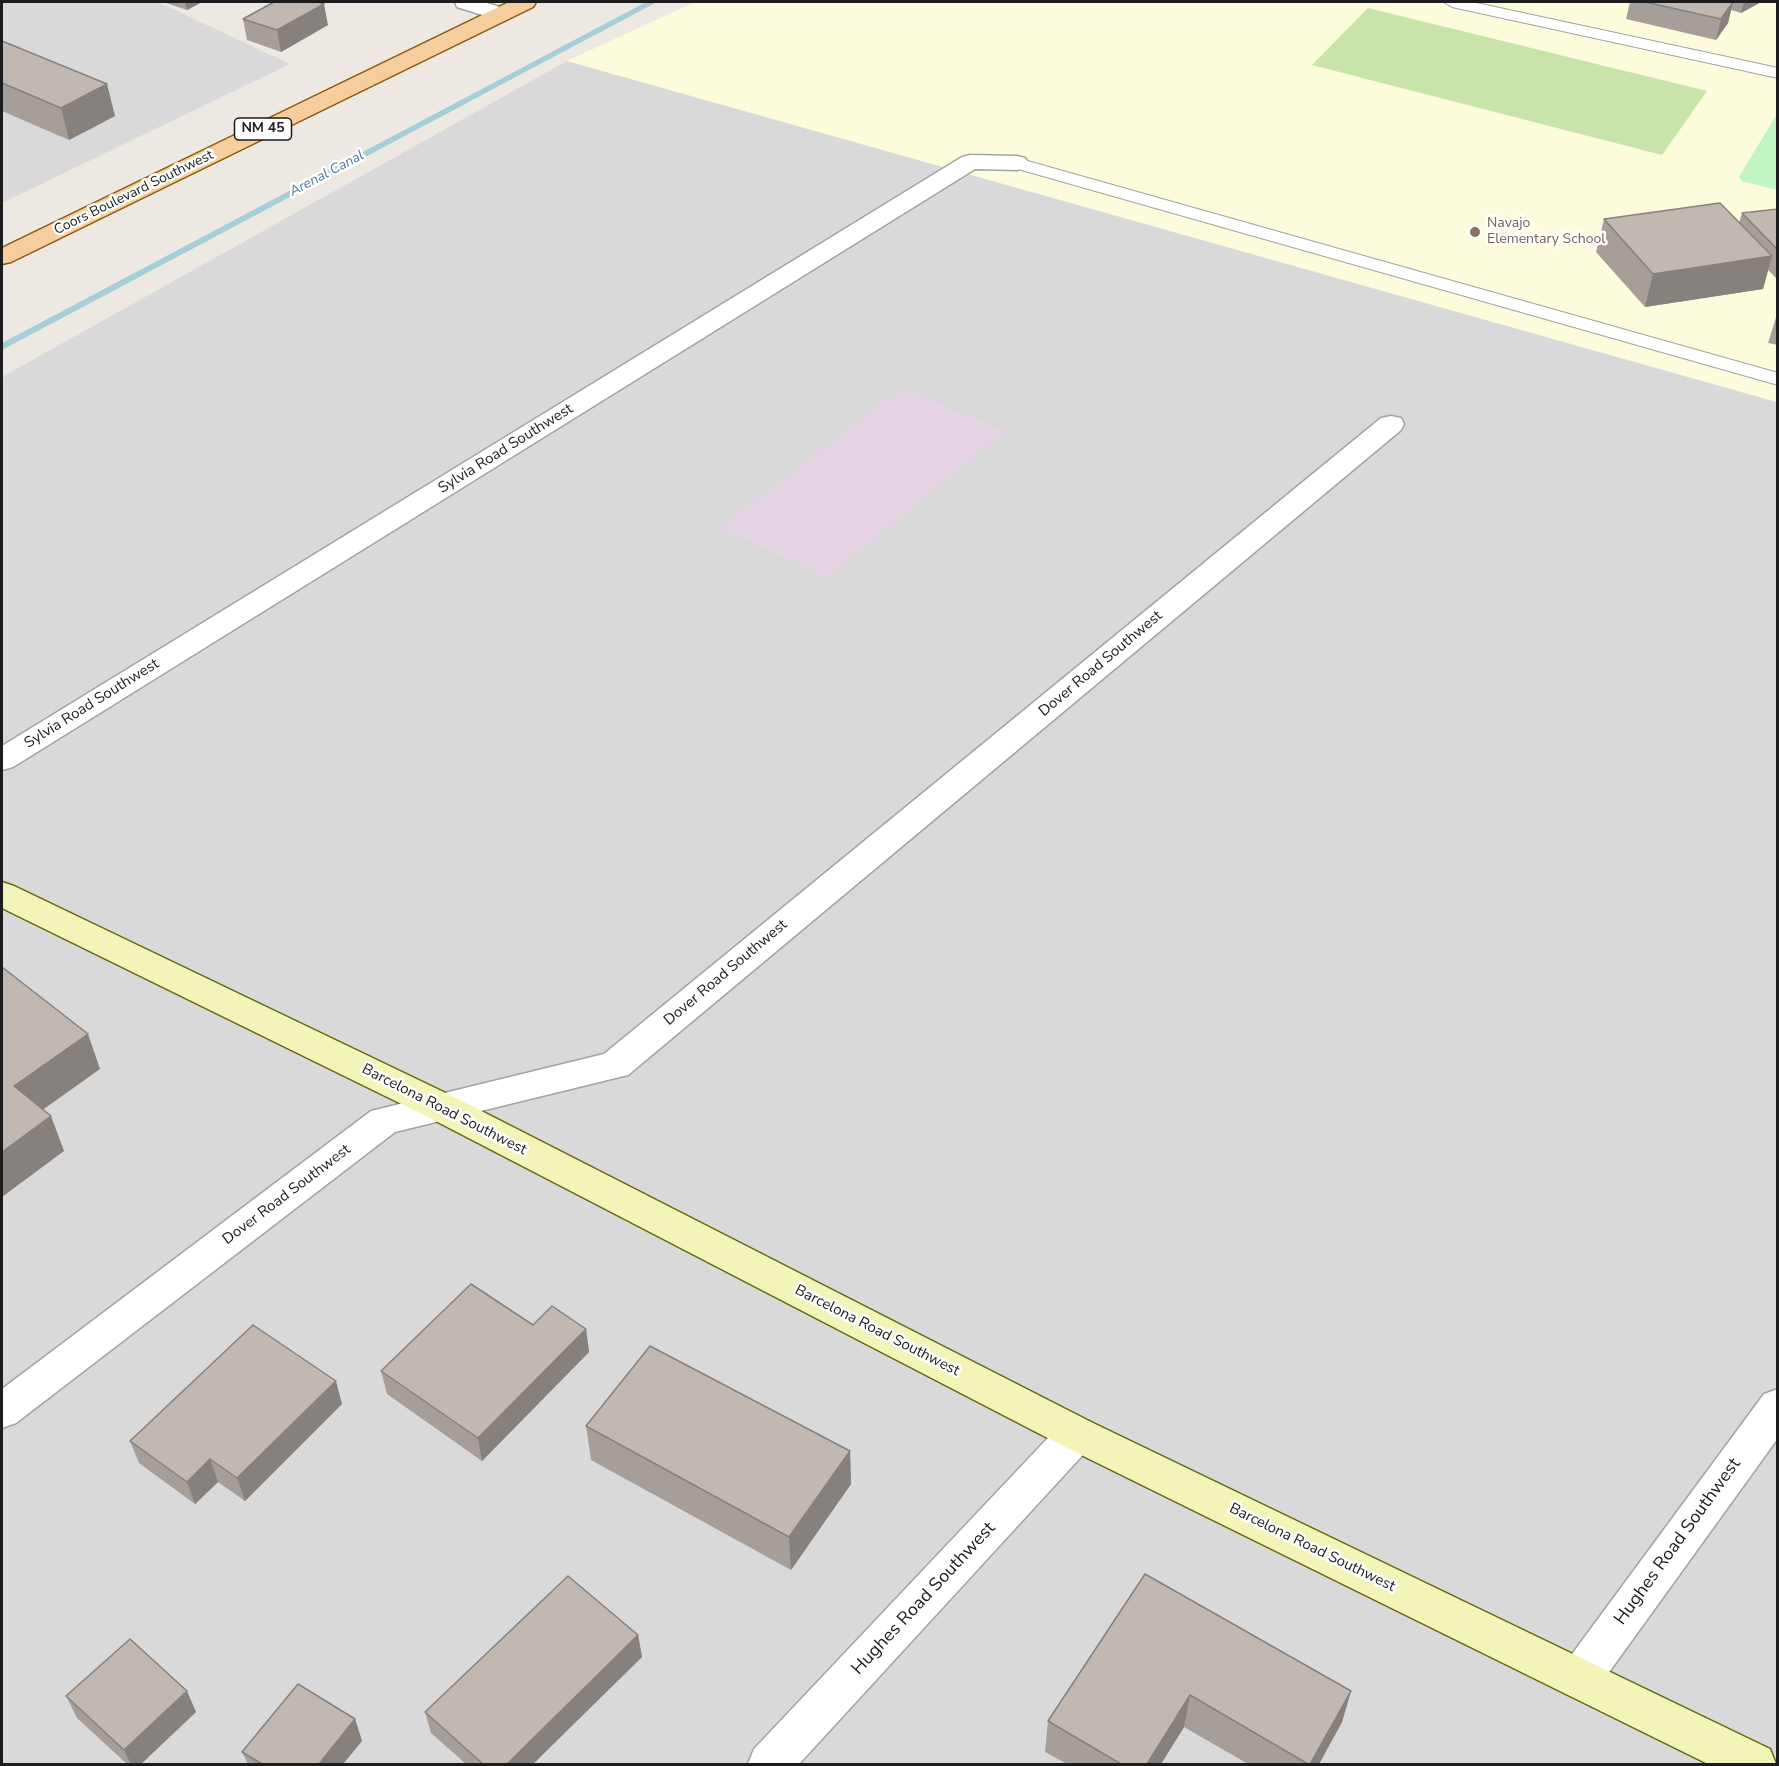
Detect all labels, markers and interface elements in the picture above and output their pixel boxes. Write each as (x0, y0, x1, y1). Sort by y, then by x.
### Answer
road number: NM 45 (234, 118, 292, 140)
street label: Coors Boulevard Southwest (52, 147, 216, 239)
water label: Arenal Canal (287, 147, 367, 201)
place label: Navajo Elementary School (1487, 216, 1605, 249)
marker: Navajo Elementary School (1468, 225, 1482, 239)
street label: Sylvia Road Southwest (435, 400, 577, 498)
street label: Dover Road Southwest (1036, 607, 1166, 721)
street label: Sylvia Road Southwest (21, 655, 163, 753)
street label: Dover Road Southwest (661, 916, 791, 1030)
street label: Barcelona Road Southwest (359, 1061, 529, 1159)
street label: Dover Road Southwest (219, 1141, 355, 1249)
street label: Barcelona Road Southwest (792, 1282, 962, 1380)
street label: Hughes Road Southwest (1610, 1454, 1746, 1630)
street label: Barcelona Road Southwest (1226, 1500, 1398, 1596)
street label: Hughes Road Southwest (848, 1518, 1000, 1680)

